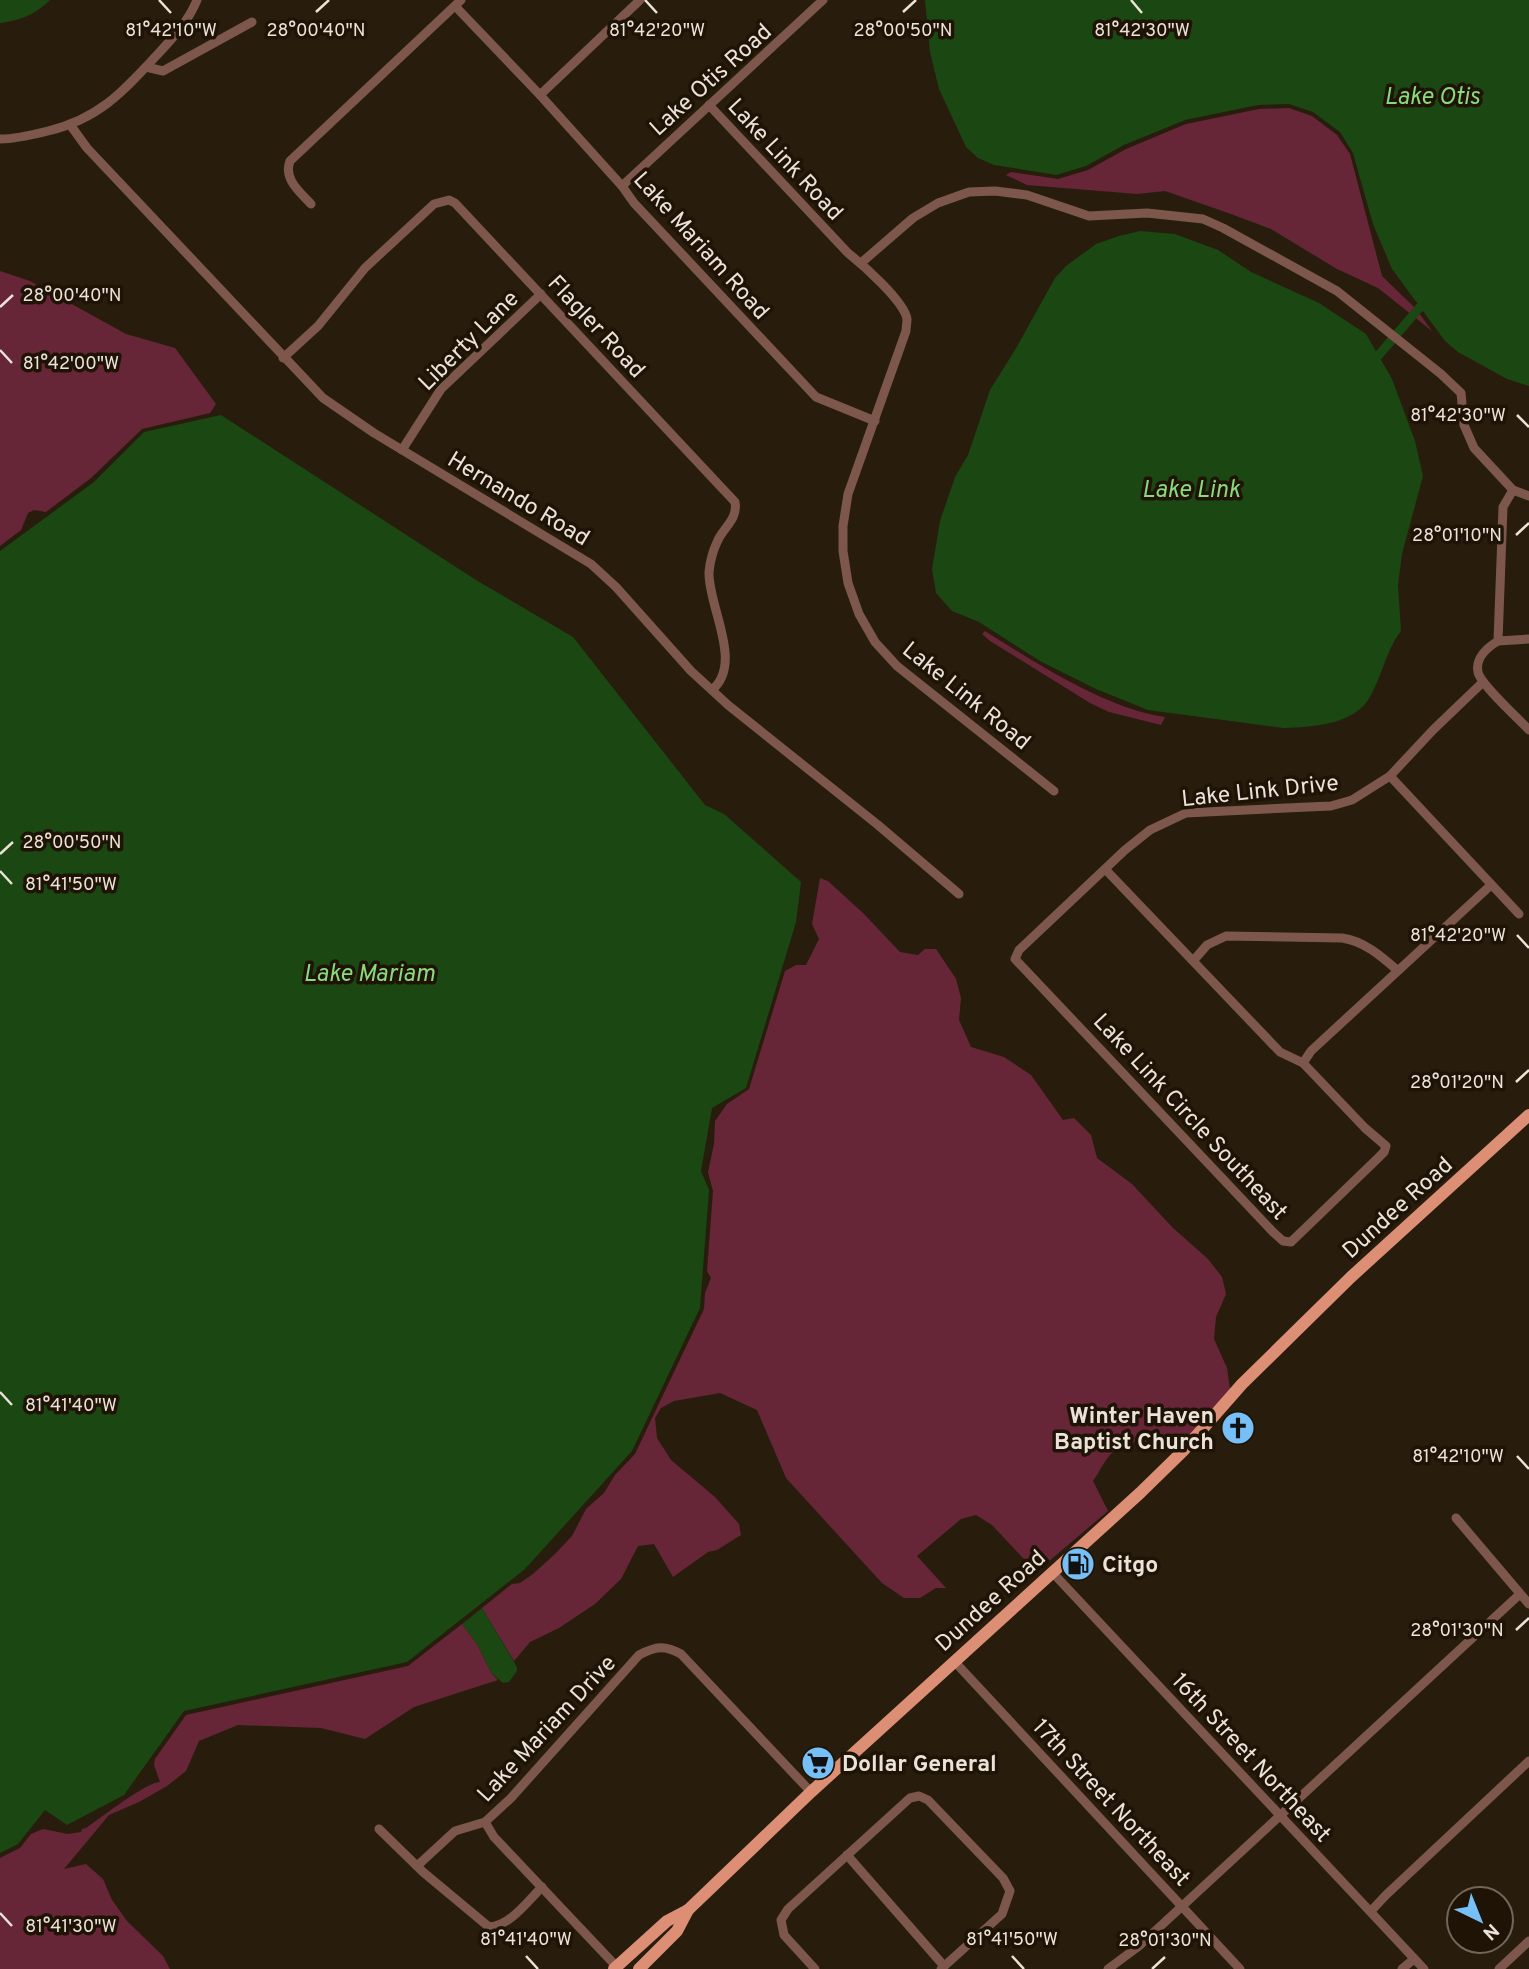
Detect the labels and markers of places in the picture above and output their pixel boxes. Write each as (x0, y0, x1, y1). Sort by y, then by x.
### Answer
place label: Winter Haven Baptist Church (1054, 1403, 1214, 1458)
church icon: Winter Haven Baptist Church (1219, 1409, 1257, 1447)
fuel station icon: Citgo (1059, 1545, 1097, 1583)
place label: Citgo (1102, 1552, 1158, 1581)
supermarket icon: Dollar General (799, 1744, 837, 1782)
place label: Dollar General (842, 1751, 997, 1780)

